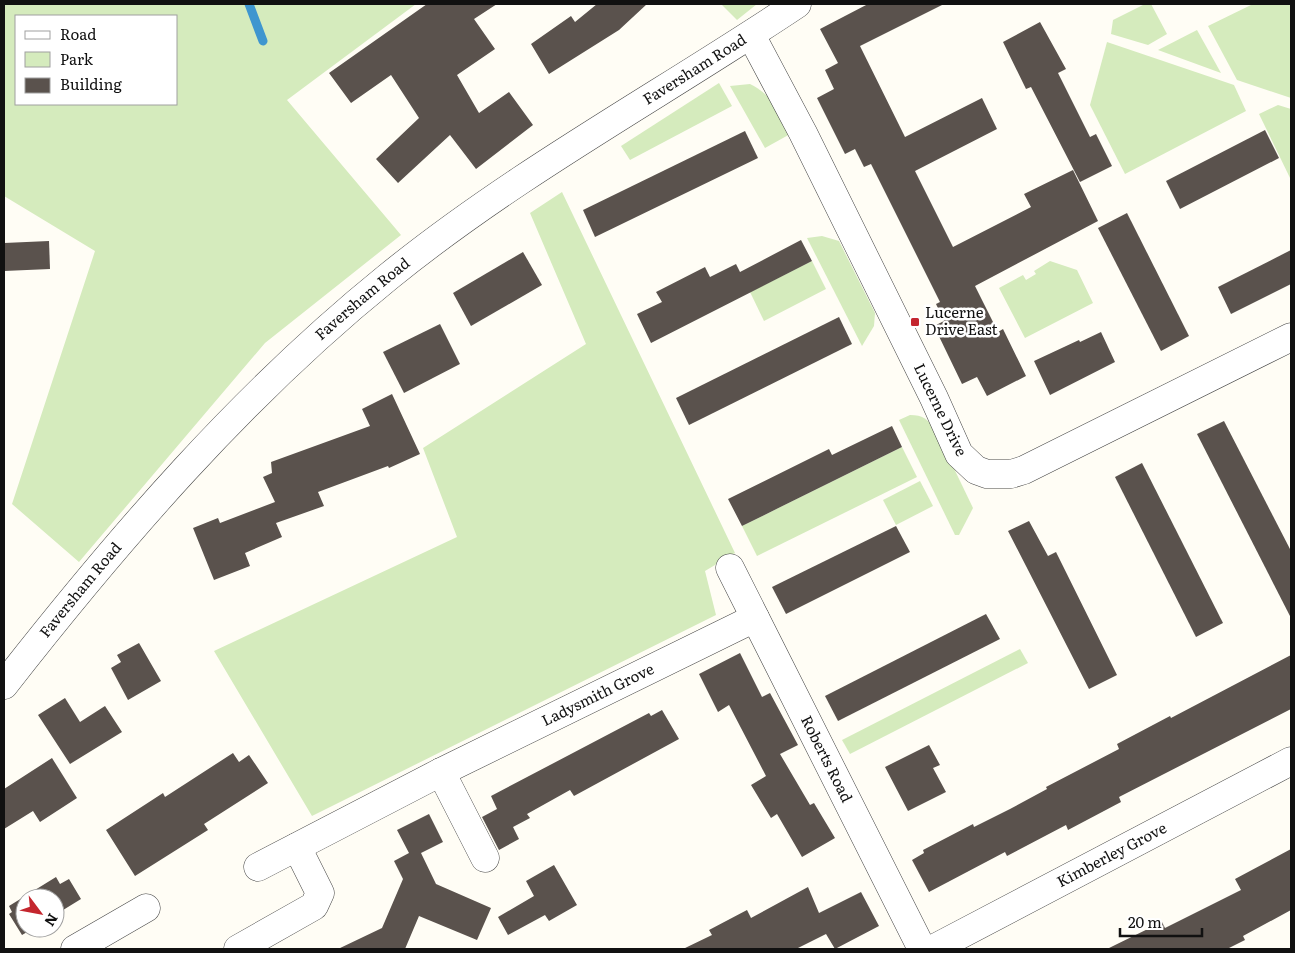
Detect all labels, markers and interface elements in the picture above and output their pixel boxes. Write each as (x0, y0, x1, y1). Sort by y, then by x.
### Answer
legend (15, 15, 178, 105)
text: Road (60, 22, 96, 45)
street label: Faversham Road (638, 27, 750, 109)
text: Park (60, 47, 94, 70)
text: Building (60, 72, 122, 95)
street label: Faversham Road (309, 251, 414, 345)
place label: Lucerne Drive East (925, 300, 998, 340)
marker: Lucerne Drive East (909, 316, 921, 328)
street label: Lucerne Drive (909, 359, 974, 460)
street label: Faversham Road (33, 536, 126, 642)
street label: Ladysmith Grove (537, 656, 658, 731)
street label: Roberts Road (796, 711, 859, 806)
street label: Kimberley Grove (1052, 815, 1170, 892)
north arrow (15, 888, 65, 938)
scale bar (1120, 906, 1202, 938)
text: N (40, 910, 63, 931)
text: 20 m (1128, 910, 1162, 933)

